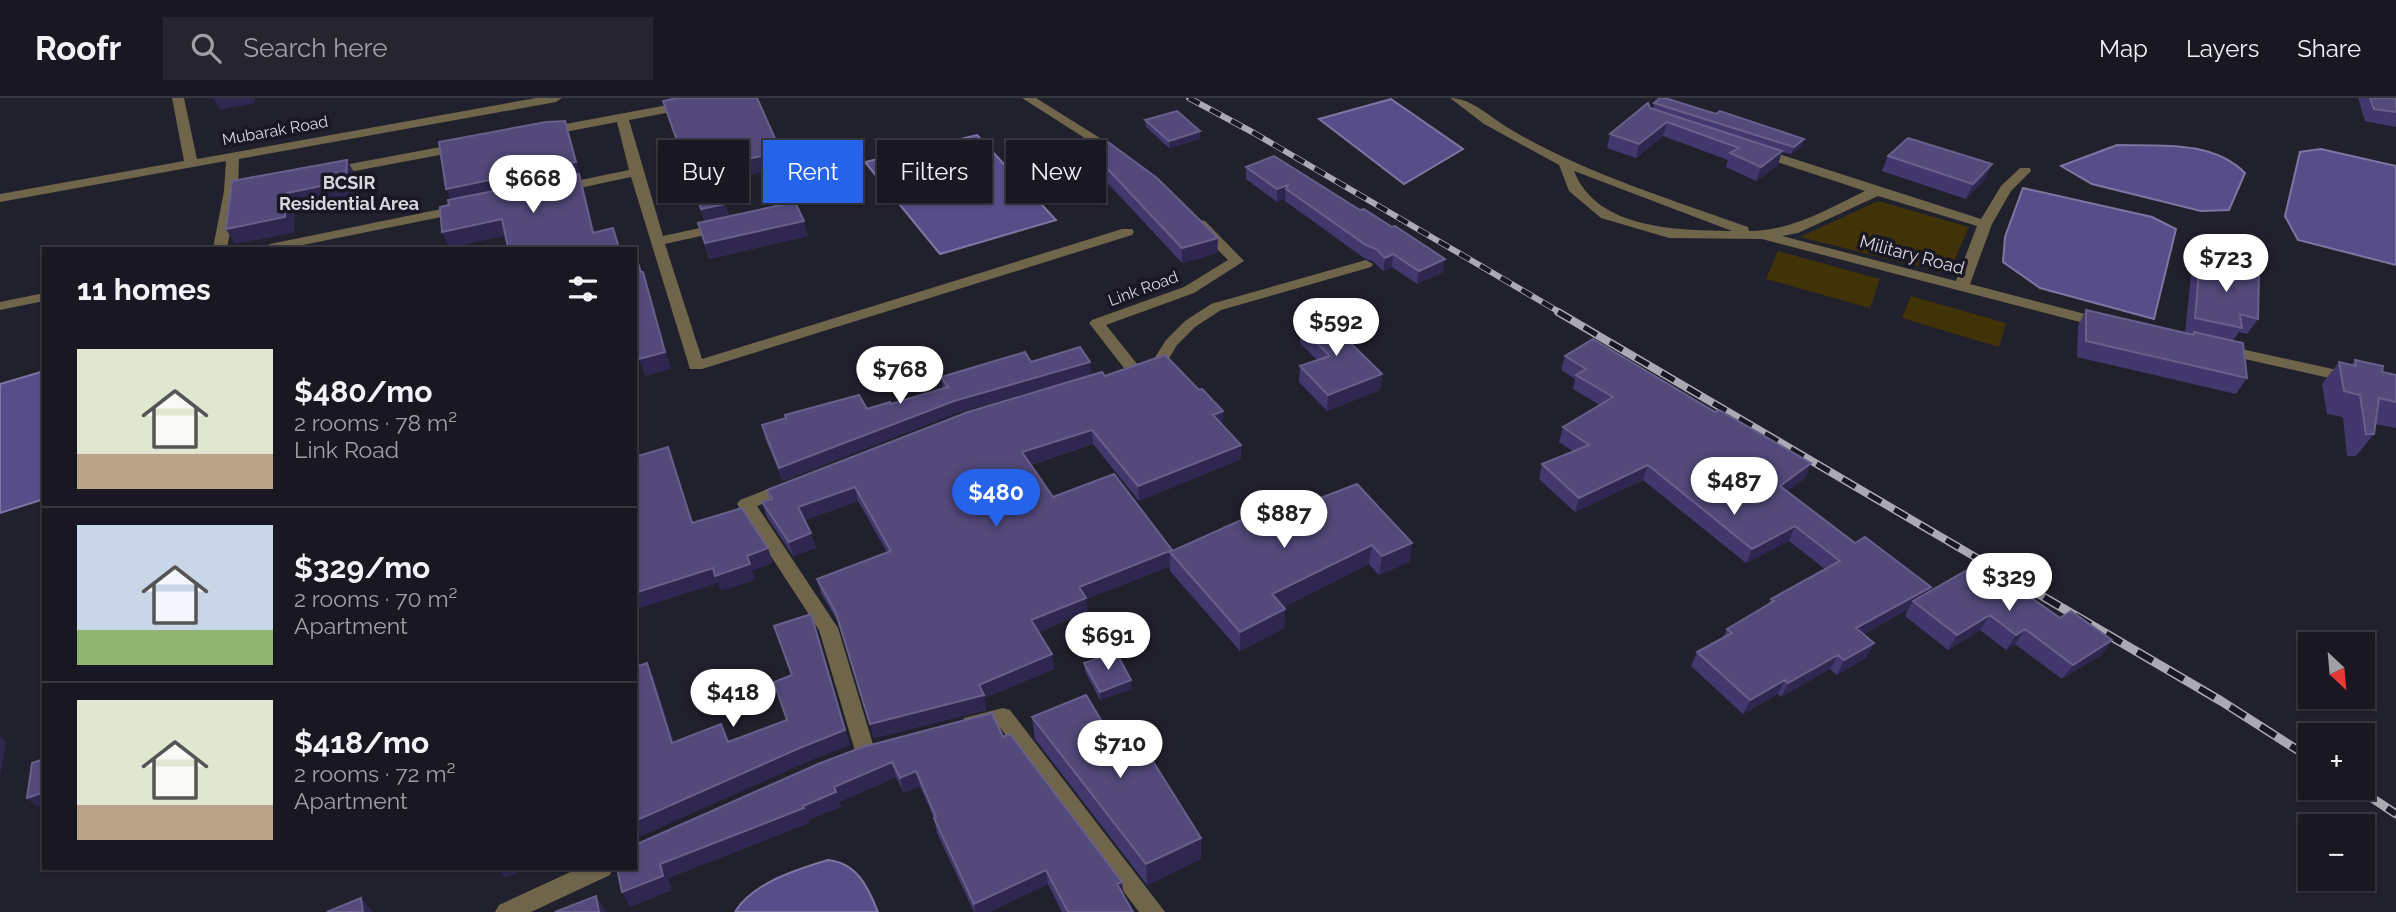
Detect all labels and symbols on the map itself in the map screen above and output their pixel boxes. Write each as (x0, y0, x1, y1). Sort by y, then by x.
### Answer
street label: Mubarak Road (221, 112, 330, 149)
pin: $668 (492, 156, 574, 215)
district label: BCSIR Residential Area (279, 172, 419, 214)
street label: Military Road (1857, 230, 1967, 279)
pin: $723 (2185, 234, 2267, 294)
street label: Link Road (1106, 267, 1181, 310)
pin: $592 (1295, 299, 1377, 358)
pin: $768 (859, 346, 941, 406)
pin: $487 (1693, 458, 1775, 517)
pin: $480 (955, 470, 1037, 529)
pin: $887 (1243, 490, 1325, 550)
pin: $329 (1968, 554, 2050, 613)
pin: $691 (1067, 612, 1149, 672)
north arrow (2298, 632, 2375, 709)
pin: $418 (692, 670, 774, 729)
pin: $710 (1079, 720, 1161, 780)

